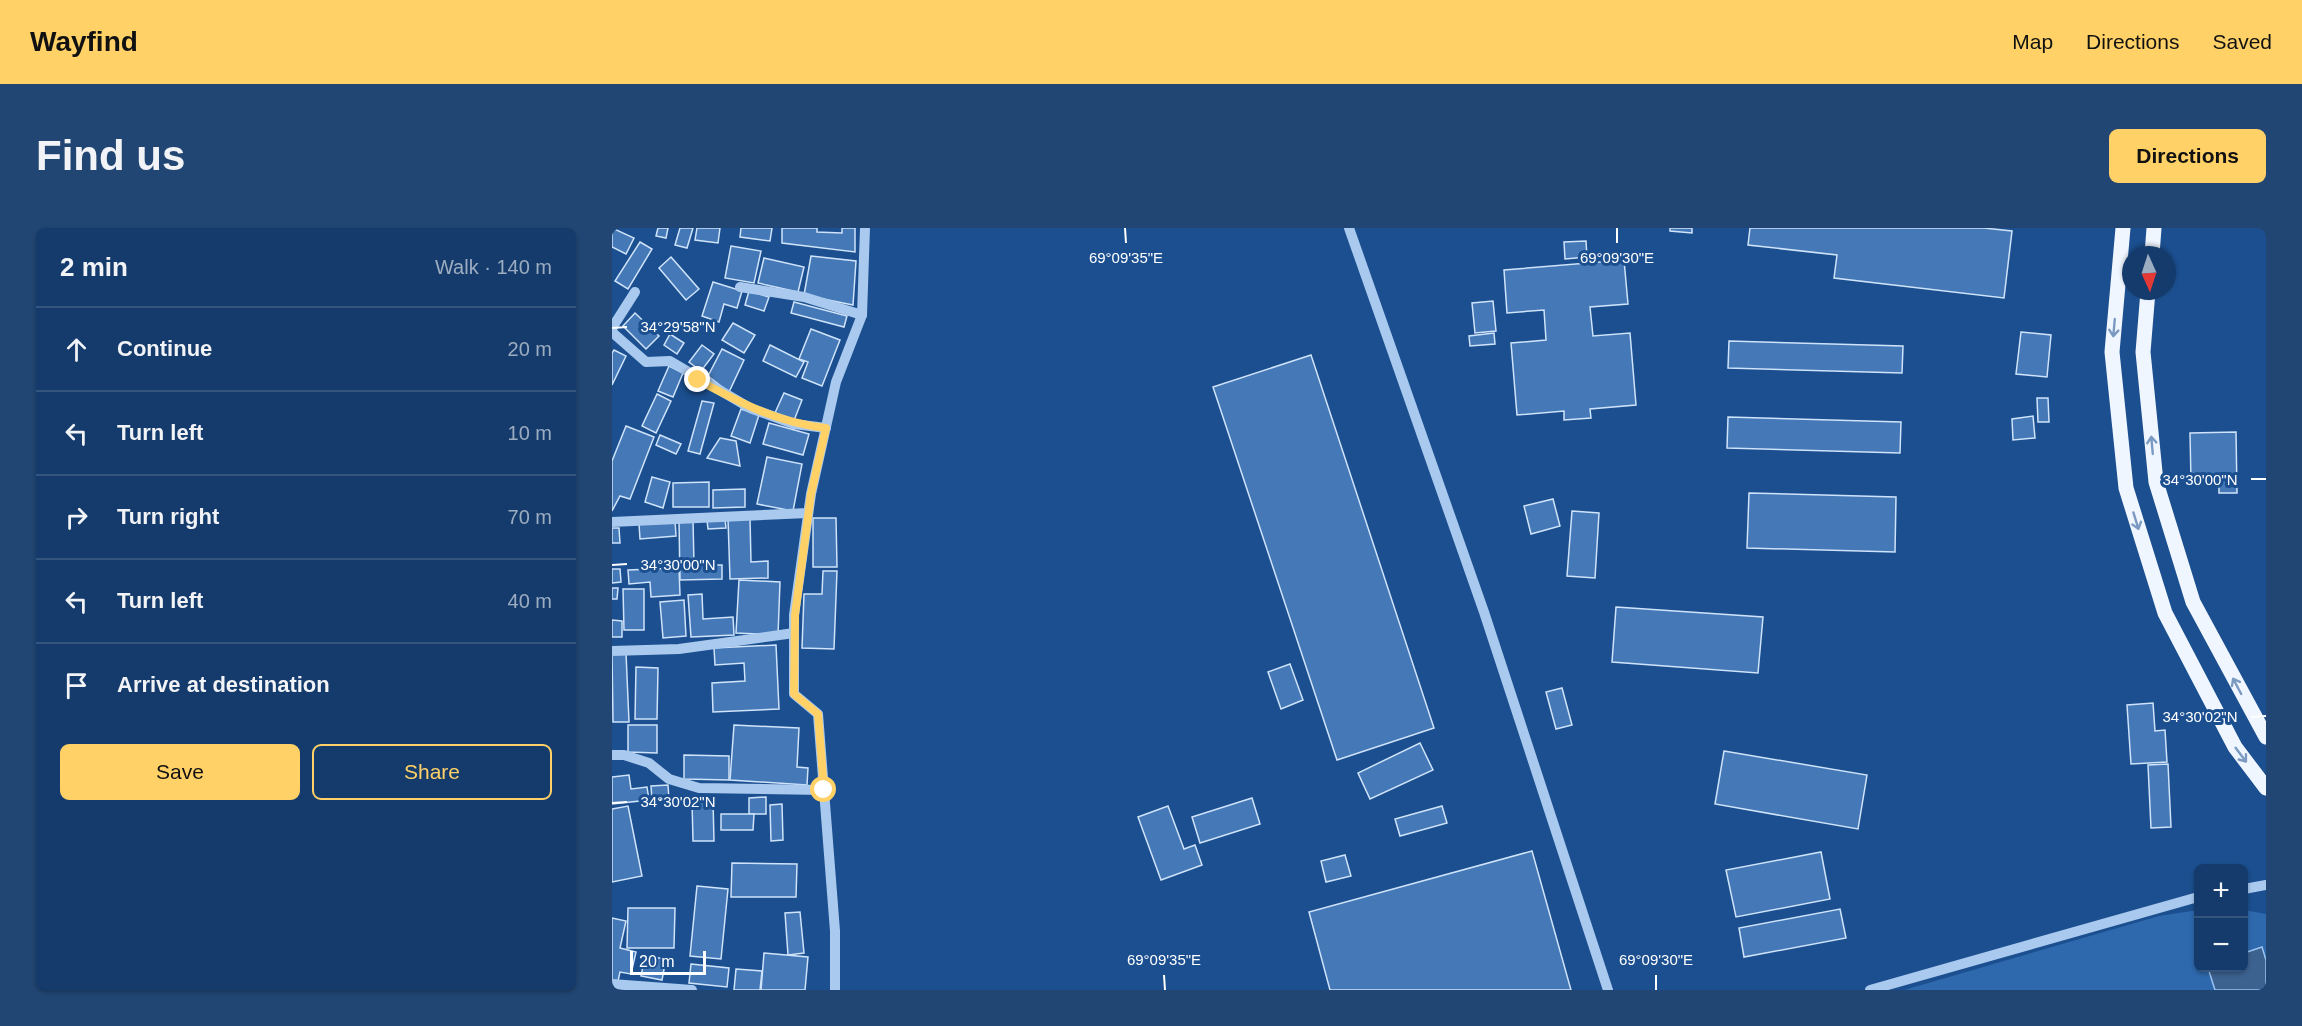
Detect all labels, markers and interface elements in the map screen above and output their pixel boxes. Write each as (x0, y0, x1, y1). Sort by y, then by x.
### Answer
text: Wayfind (30, 26, 138, 57)
text: Map (2012, 30, 2053, 53)
text: Directions (2086, 30, 2179, 53)
text: Saved (2212, 30, 2272, 53)
button: Directions (2109, 129, 2266, 183)
text: Find us (36, 132, 185, 179)
north arrow (2122, 246, 2176, 300)
text: 69°09'35"E (1089, 249, 1163, 266)
text: 69°09'30"E (1580, 249, 1654, 266)
text: 2 min (60, 252, 128, 282)
text: Walk · 140 m (435, 256, 552, 278)
text: 34°29'58"N (640, 318, 716, 335)
one-way arrow (2108, 318, 2119, 338)
icon: ahead (60, 333, 93, 366)
text: Continue (117, 336, 212, 361)
text: 20 m (508, 338, 552, 360)
route end (684, 366, 710, 392)
icon: left (60, 417, 93, 450)
text: Turn left (117, 420, 203, 445)
text: 10 m (508, 422, 552, 444)
one-way arrow (2146, 435, 2157, 455)
text: 34°30'00"N (2162, 471, 2238, 488)
icon: right (60, 501, 93, 534)
text: Turn right (117, 504, 219, 529)
text: 70 m (508, 506, 552, 528)
one-way arrow (2131, 511, 2142, 530)
text: 34°30'00"N (640, 556, 716, 573)
icon: left (60, 585, 93, 618)
text: Turn left (117, 588, 203, 613)
text: 40 m (508, 590, 552, 612)
icon: arrive (60, 669, 93, 702)
text: Arrive at destination (117, 672, 330, 697)
one-way arrow (2231, 678, 2243, 695)
text: 34°30'02"N (2162, 708, 2238, 725)
button: Save (60, 744, 300, 800)
button: Share (312, 744, 552, 800)
one-way arrow (2234, 747, 2247, 763)
route start (810, 776, 836, 802)
text: 34°30'02"N (640, 793, 716, 810)
map controls (2194, 864, 2248, 972)
button: + (2194, 864, 2248, 918)
button: − (2194, 918, 2248, 972)
scale bar (630, 948, 706, 976)
text: 69°09'35"E (1127, 951, 1201, 968)
text: 69°09'30"E (1619, 951, 1693, 968)
text: 20 m (639, 953, 675, 970)

